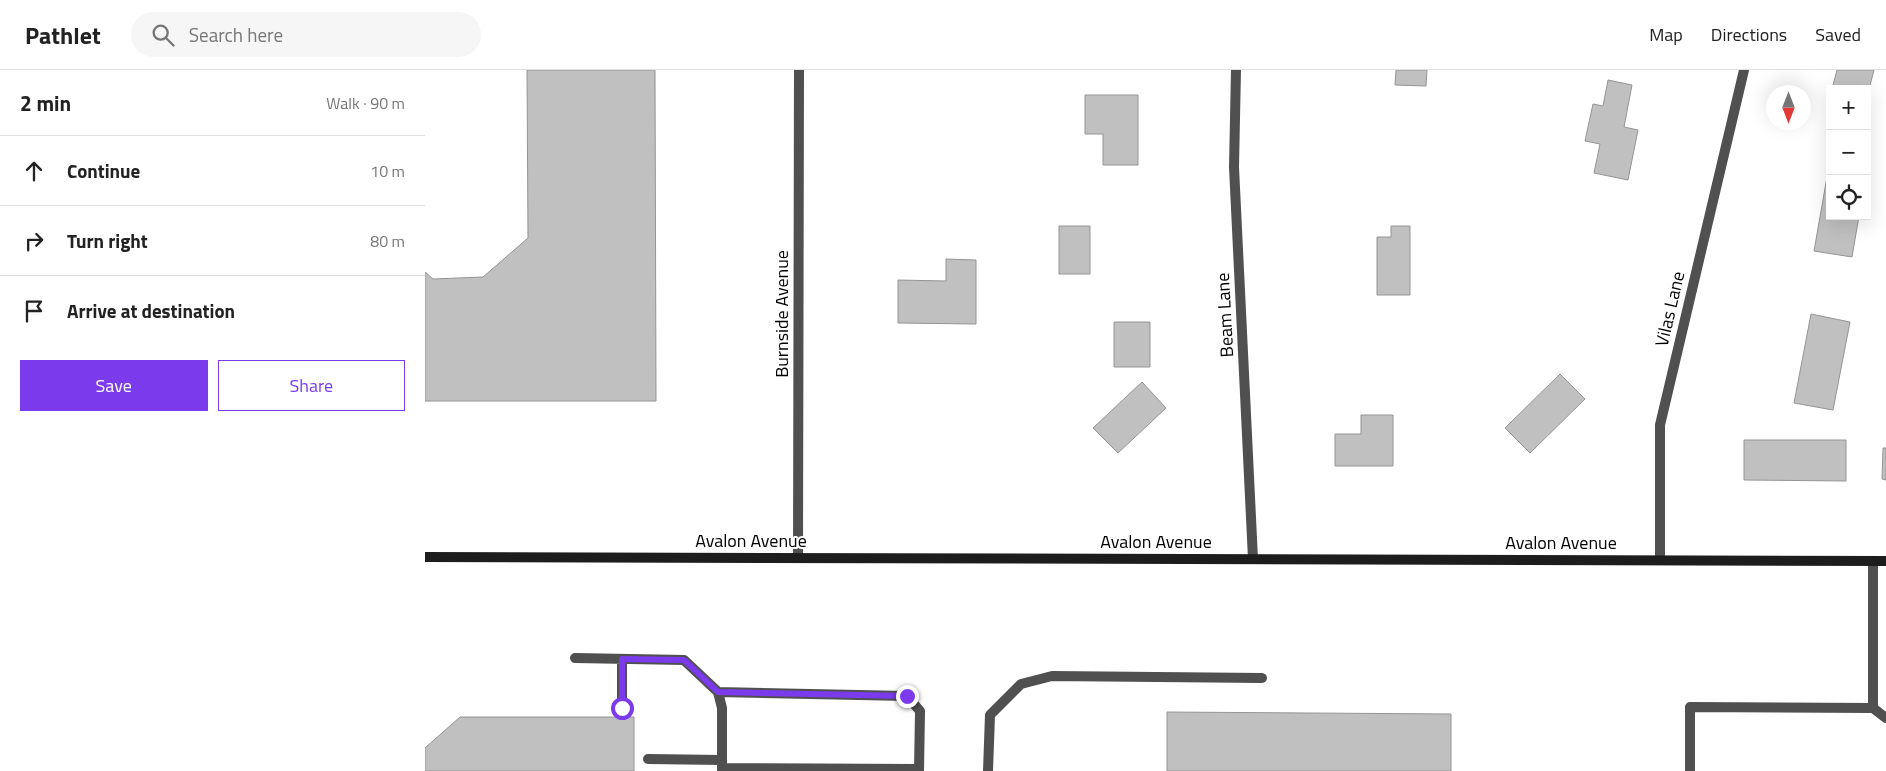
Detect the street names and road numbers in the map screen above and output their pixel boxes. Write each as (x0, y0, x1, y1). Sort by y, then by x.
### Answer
street label: Burnside Avenue (768, 250, 795, 378)
street label: Vilas Lane (1648, 269, 1691, 349)
street label: Beam Lane (1209, 272, 1240, 358)
street label: Avalon Avenue (695, 527, 807, 554)
street label: Avalon Avenue (1100, 528, 1212, 555)
street label: Avalon Avenue (1505, 529, 1617, 556)

